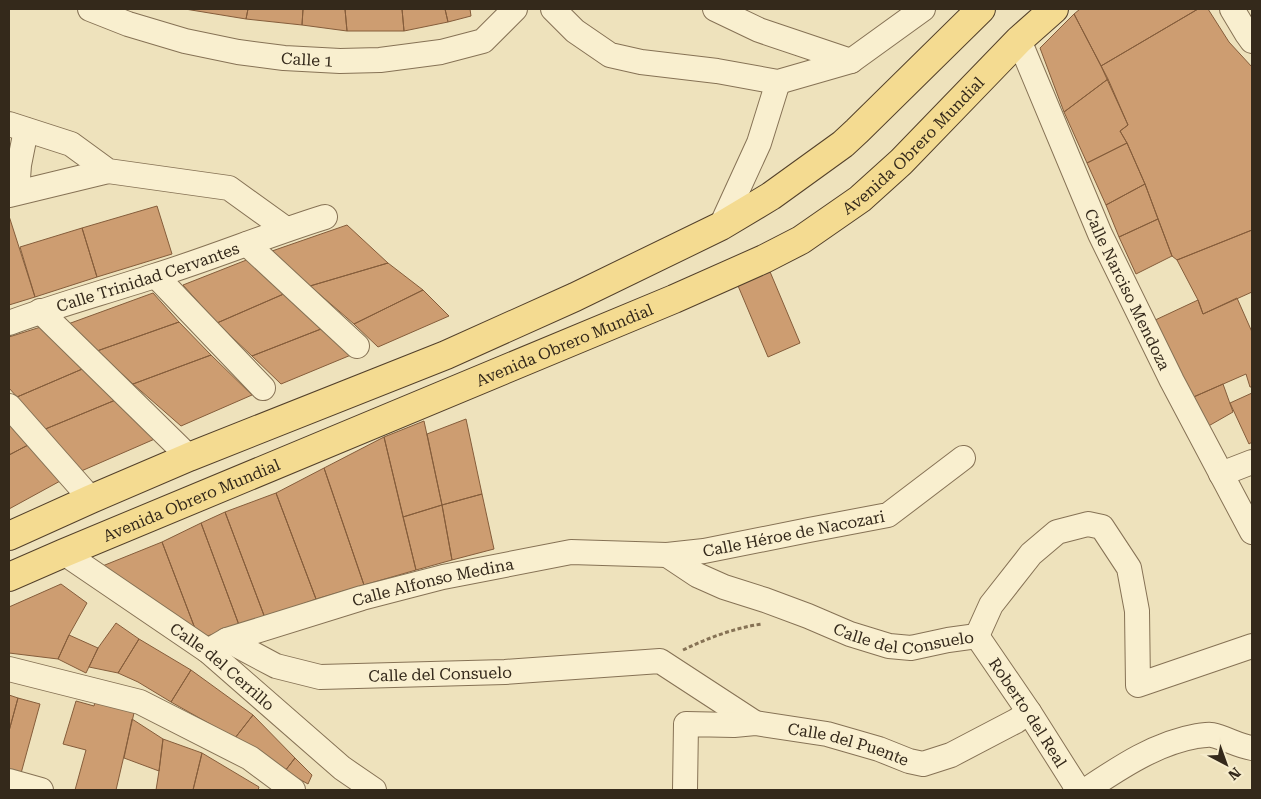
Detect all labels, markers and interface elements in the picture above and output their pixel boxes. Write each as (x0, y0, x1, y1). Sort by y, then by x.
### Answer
street label: Calle 1 (281, 49, 334, 71)
street label: Avenida Obrero Mundial (839, 73, 988, 218)
street label: Calle Narciso Mendoza (1081, 206, 1174, 373)
street label: Calle Trinidad Cervantes (54, 238, 242, 316)
street label: Avenida Obrero Mundial (473, 300, 656, 390)
street label: Avenida Obrero Mundial (100, 455, 283, 546)
street label: Calle Héroe de Nacozari (701, 507, 886, 561)
street label: Calle Alfonso Medina (350, 554, 516, 611)
street label: Calle del Cerrillo (166, 619, 278, 715)
street label: Calle del Consuelo (830, 619, 975, 658)
street label: Roberto del Real (985, 654, 1071, 771)
street label: Calle del Consuelo (368, 663, 513, 686)
street label: Calle del Puente (786, 719, 912, 770)
north arrow (1201, 739, 1251, 789)
text: N (1225, 764, 1244, 784)

